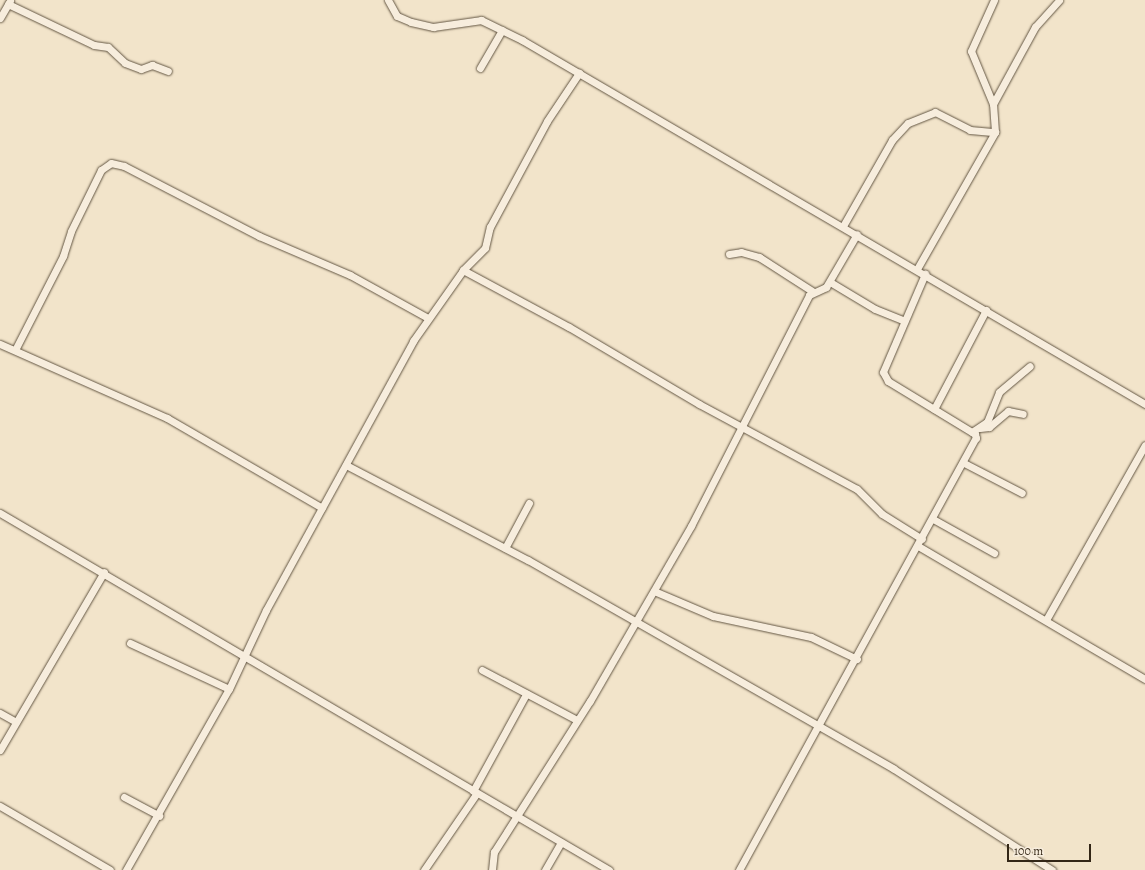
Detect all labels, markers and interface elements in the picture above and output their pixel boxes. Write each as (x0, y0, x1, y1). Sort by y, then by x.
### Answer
scale bar (1009, 836, 1093, 862)
text: 100 m (1014, 843, 1043, 859)

